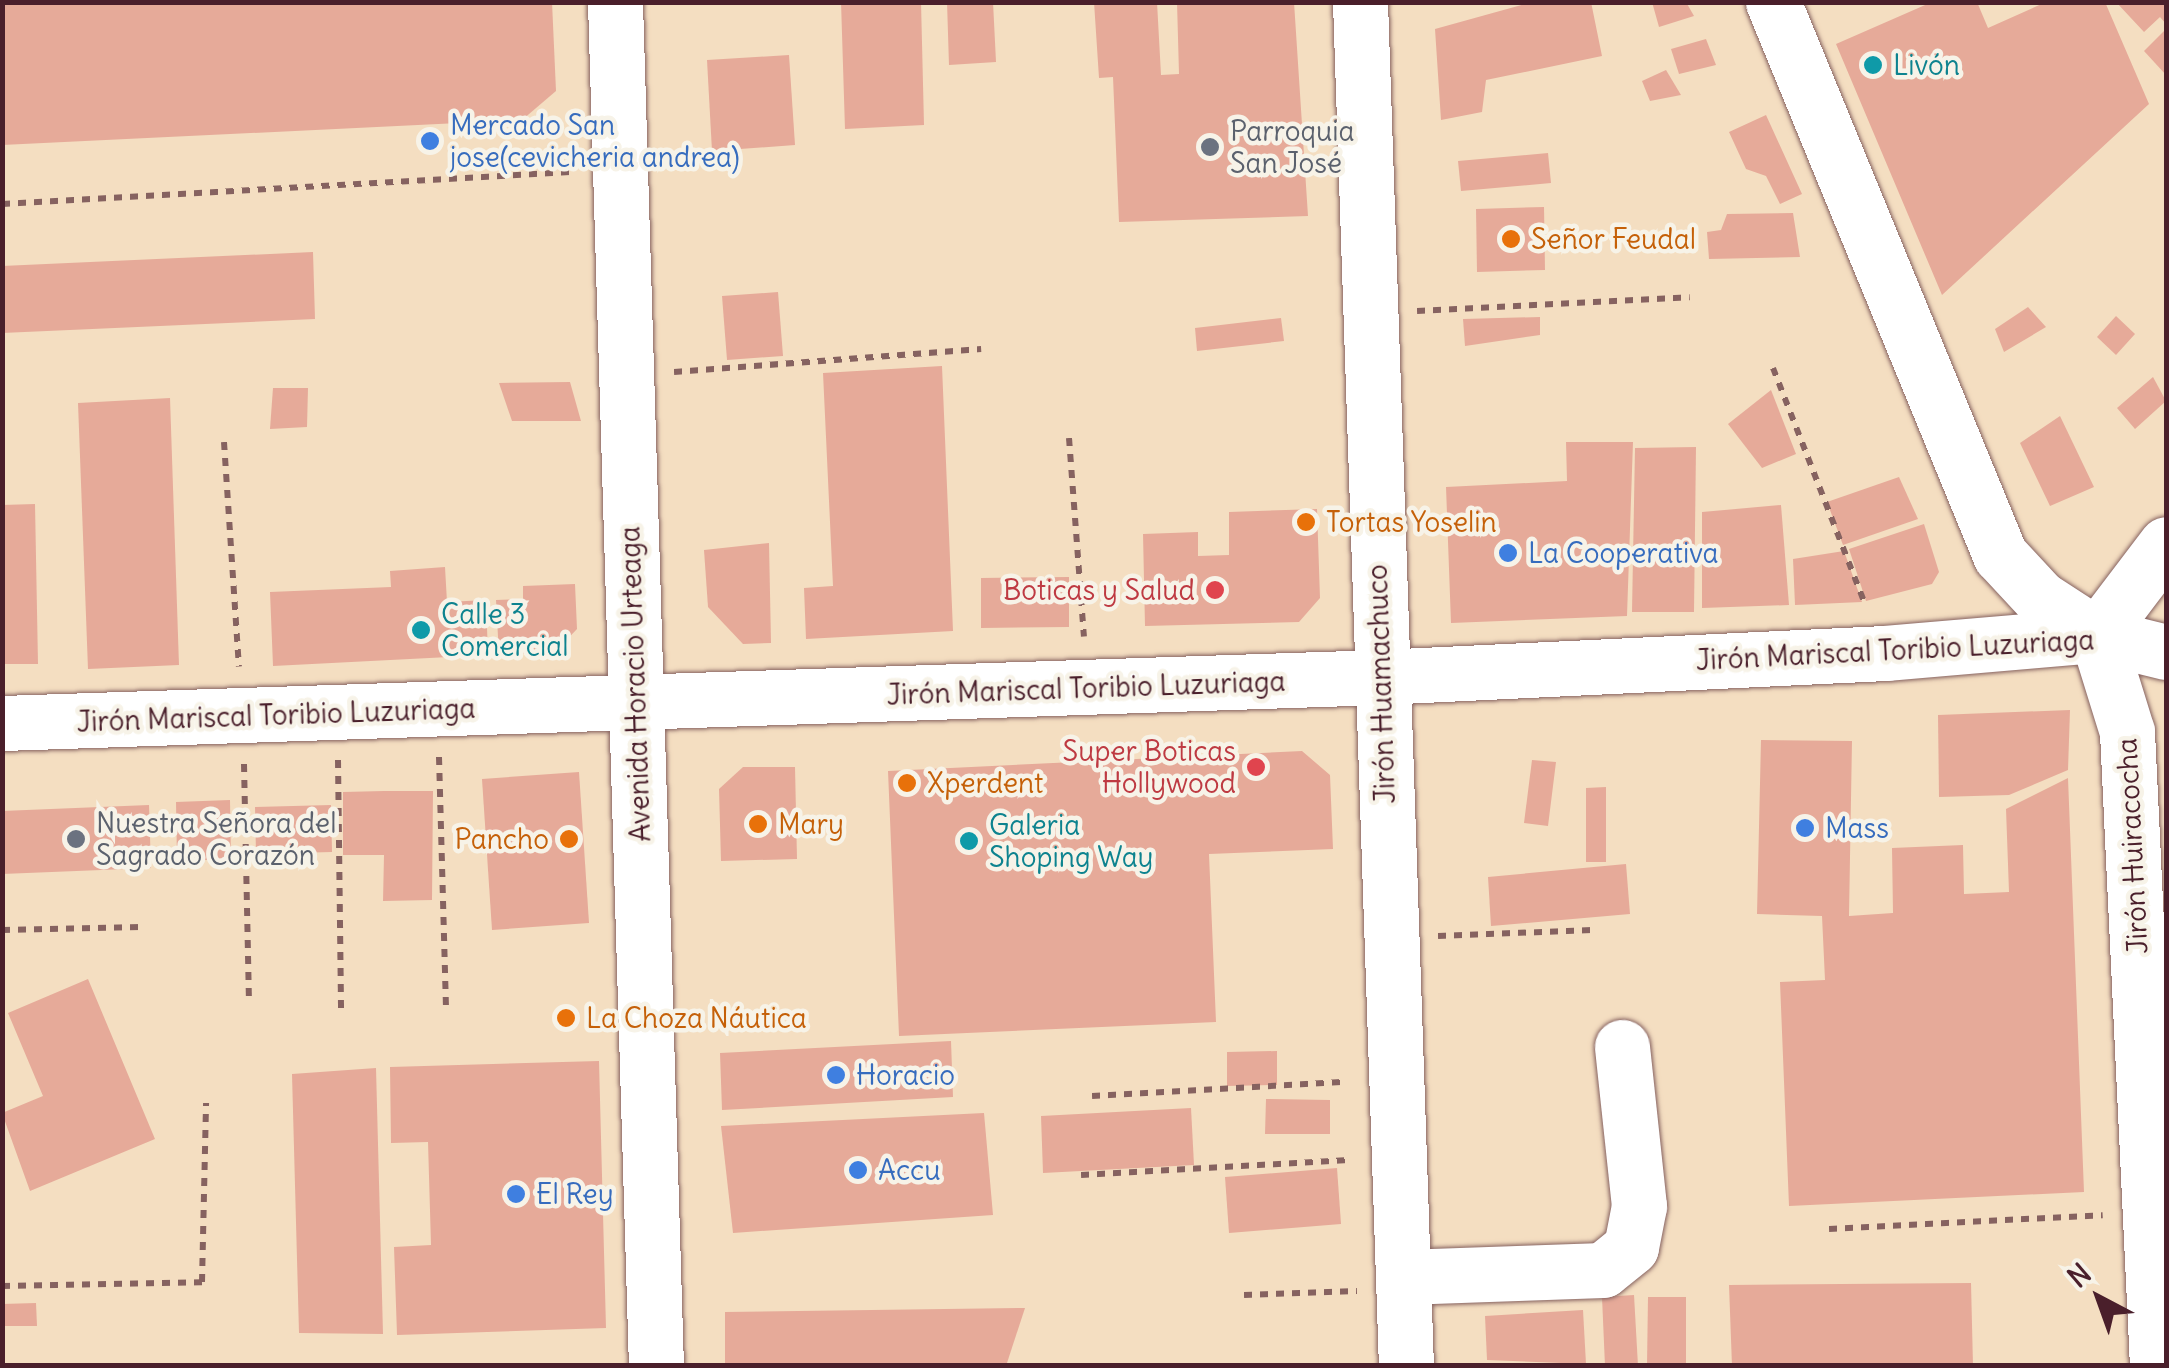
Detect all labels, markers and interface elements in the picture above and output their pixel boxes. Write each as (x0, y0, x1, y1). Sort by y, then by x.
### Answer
place label: Livón (1893, 48, 1960, 82)
marker: Livón (1862, 54, 1884, 76)
place label: Mercado San jose(cevicheria andrea) (450, 108, 740, 174)
place label: Parroquia San José (1230, 114, 1355, 180)
marker: Mercado San jose(cevicheria andrea) (419, 130, 441, 152)
marker: Parroquia San José (1199, 136, 1221, 158)
place label: Señor Feudal (1531, 222, 1696, 256)
marker: Señor Feudal (1500, 228, 1522, 250)
place label: Tortas Yoselin (1326, 505, 1497, 539)
marker: Tortas Yoselin (1295, 511, 1317, 533)
street label: Avenida Horacio Urteaga (613, 526, 657, 842)
place label: La Cooperativa (1528, 536, 1719, 570)
marker: La Cooperativa (1497, 542, 1519, 564)
street label: Jirón Huamachuco (1360, 564, 1402, 804)
place label: Boticas y Salud (1003, 573, 1195, 607)
marker: Boticas y Salud (1204, 579, 1226, 601)
place label: Calle 3 Comercial (441, 597, 568, 663)
marker: Calle 3 Comercial (410, 619, 432, 641)
street label: Jirón Mariscal Toribio Luzuriaga (1695, 623, 2095, 677)
street label: Jirón Mariscal Toribio Luzuriaga (886, 664, 1286, 712)
street label: Jirón Mariscal Toribio Luzuriaga (76, 691, 476, 739)
place label: Super Boticas Hollywood (1063, 734, 1236, 800)
street label: Jirón Huiracocha (2110, 737, 2154, 955)
marker: Super Boticas Hollywood (1245, 756, 1267, 778)
place label: Xperdent (927, 766, 1043, 800)
marker: Xperdent (896, 772, 918, 794)
place label: Nuestra Señora del Sagrado Corazón (96, 806, 336, 872)
place label: Mary (778, 807, 844, 841)
place label: Galeria Shoping Way (989, 808, 1153, 874)
place label: Mass (1825, 811, 1889, 845)
marker: Mary (747, 813, 769, 835)
marker: Mass (1794, 817, 1816, 839)
place label: Pancho (455, 822, 549, 856)
marker: Nuestra Señora del Sagrado Corazón (65, 828, 87, 850)
marker: Pancho (558, 828, 580, 850)
marker: Galeria Shoping Way (958, 830, 980, 852)
place label: La Choza Náutica (586, 1001, 807, 1035)
marker: La Choza Náutica (555, 1007, 577, 1029)
place label: Horacio (856, 1058, 955, 1092)
marker: Horacio (825, 1064, 847, 1086)
place label: Accu (878, 1153, 941, 1187)
marker: Accu (847, 1159, 869, 1181)
place label: El Rey (536, 1177, 614, 1211)
marker: El Rey (505, 1183, 527, 1205)
north arrow (2049, 1248, 2149, 1348)
text: N (2060, 1255, 2098, 1295)

